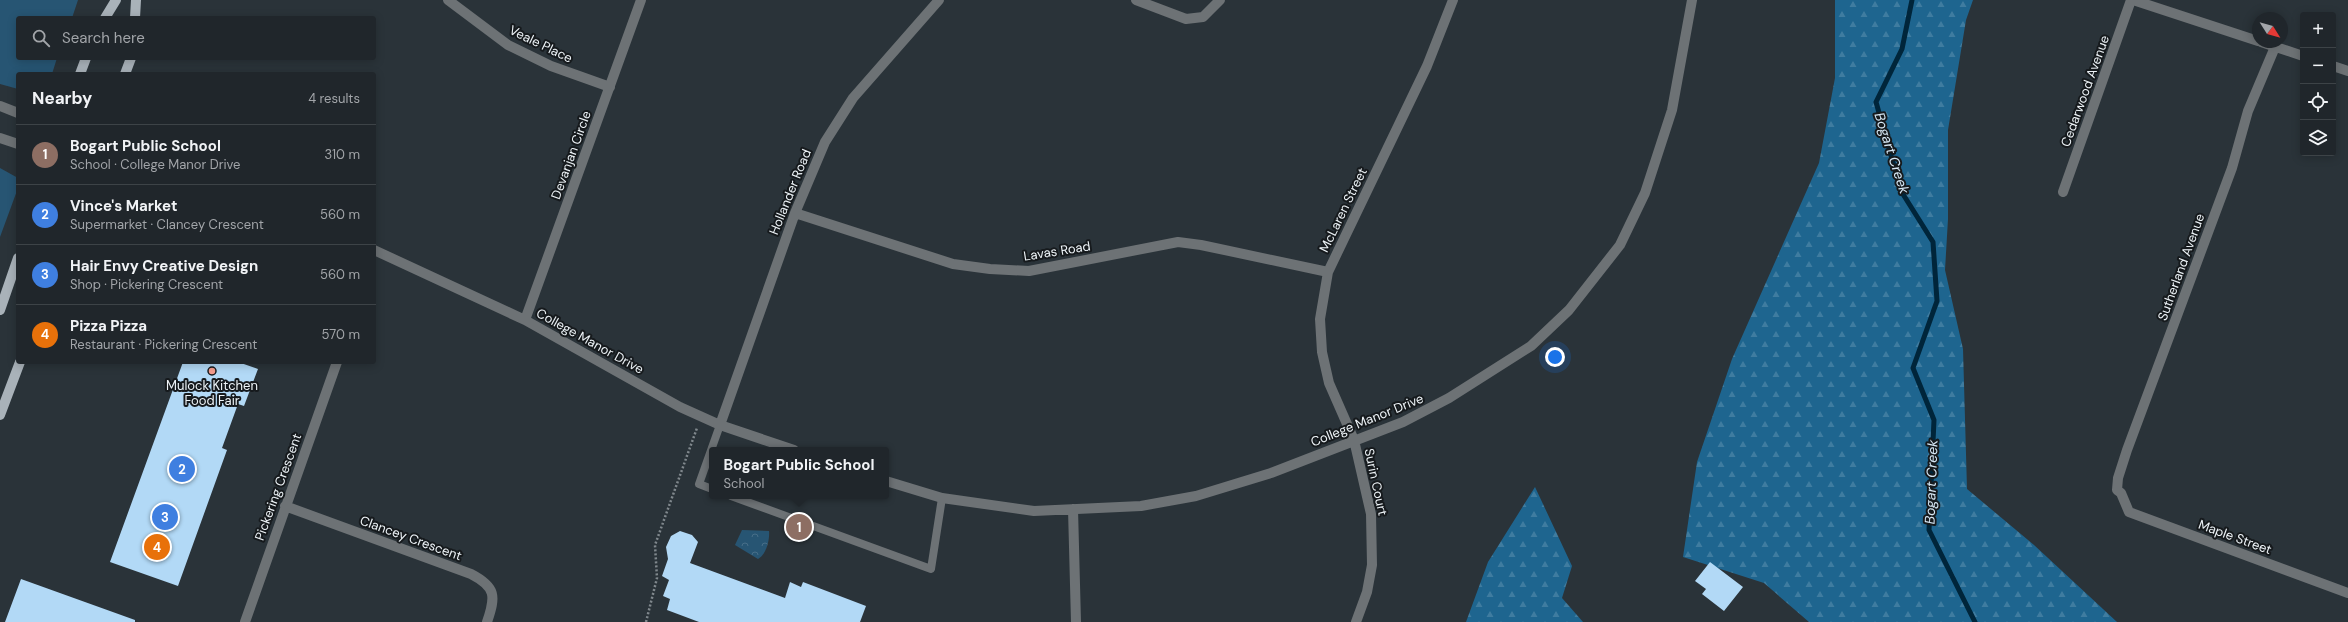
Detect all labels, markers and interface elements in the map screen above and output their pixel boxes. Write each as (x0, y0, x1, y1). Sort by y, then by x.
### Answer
north arrow (2252, 12, 2288, 48)
map controls (2300, 12, 2336, 156)
button: + (2300, 12, 2336, 48)
search box (16, 16, 376, 60)
street label: Veale Place (507, 21, 575, 67)
icon: search (30, 27, 52, 49)
text: Search here (62, 28, 145, 48)
street label: Cedarwood Avenue (2057, 33, 2113, 149)
button: − (2300, 48, 2336, 84)
button: locate (2300, 84, 2336, 120)
text: Nearby (32, 87, 92, 109)
text: 4 results (308, 90, 360, 107)
street label: Devanjan Circle (547, 108, 595, 202)
water label: Bogart Creek (1870, 110, 1914, 197)
button: layers (2300, 120, 2336, 156)
text: Bogart Public School (70, 136, 221, 156)
text: 1 (43, 146, 47, 163)
text: 310 m (325, 146, 360, 163)
street label: Hollander Road (765, 147, 815, 237)
text: School · College Manor Drive (70, 156, 241, 173)
street label: McLaren Street (1315, 165, 1371, 255)
text: Vince's Market (70, 196, 177, 216)
text: 2 (41, 206, 49, 223)
text: 560 m (320, 206, 360, 223)
street label: Sutherland Avenue (2154, 211, 2208, 323)
text: Supermarket · Clancey Crescent (70, 216, 264, 233)
street label: Lavas Road (1022, 237, 1092, 265)
text: Hair Envy Creative Design (70, 256, 258, 276)
text: 3 (41, 266, 49, 283)
text: 560 m (320, 266, 360, 283)
text: Shop · Pickering Crescent (70, 276, 223, 293)
street label: College Manor Drive (533, 304, 647, 378)
text: Pizza Pizza (70, 316, 147, 336)
text: 4 (41, 326, 49, 343)
text: 570 m (322, 326, 360, 343)
text: Restaurant · Pickering Crescent (70, 336, 257, 353)
your location (1545, 347, 1565, 367)
marker: Mulock Kitchen Food Fair (207, 366, 217, 376)
place label: Mulock Kitchen Food Fair (166, 377, 258, 409)
street label: College Manor Drive (1308, 390, 1426, 450)
street label: Pickering Crescent (251, 431, 305, 543)
water label: Bogart Creek (1921, 438, 1942, 525)
popup (709, 447, 889, 499)
street label: Surin Court (1361, 447, 1391, 517)
pin: 2 (169, 454, 195, 484)
text: Bogart Public School (724, 455, 874, 475)
text: School (724, 475, 764, 492)
pin: 3 (152, 502, 178, 532)
street label: Clancey Crescent (358, 512, 464, 564)
pin: 1 (786, 512, 812, 542)
street label: Maple Street (2196, 516, 2274, 558)
pin: 4 (144, 532, 170, 562)

